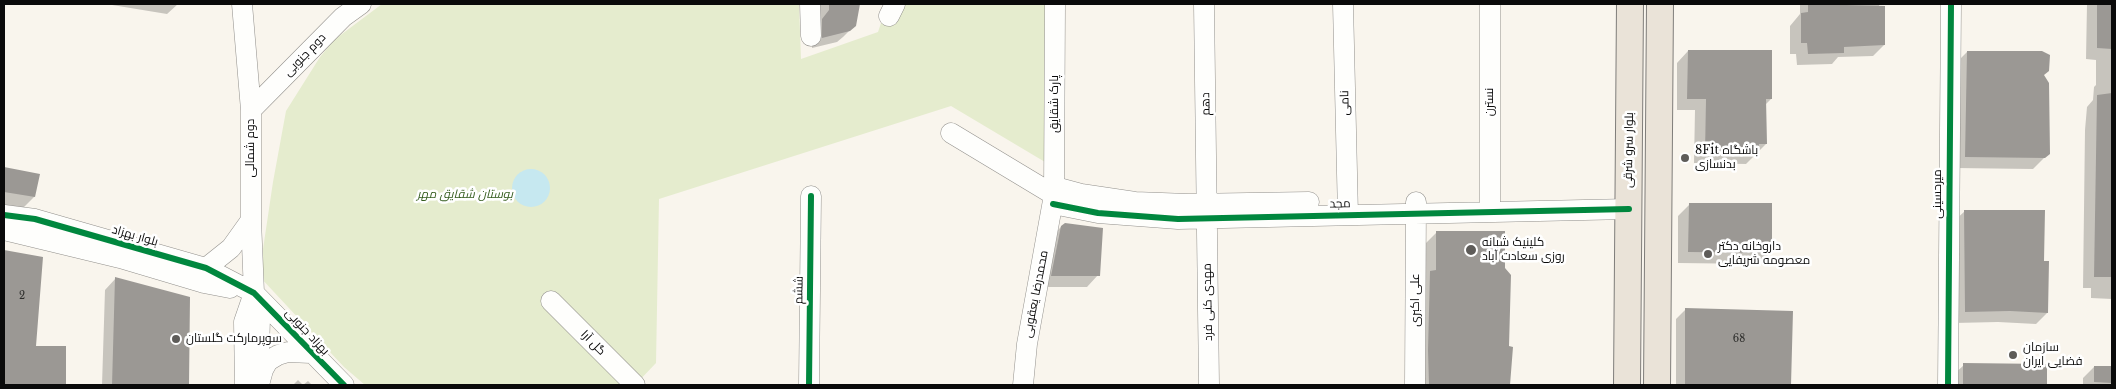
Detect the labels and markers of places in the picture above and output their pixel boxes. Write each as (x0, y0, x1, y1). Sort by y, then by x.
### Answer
place label: 8Fit باشگاه بدنسازی (1695, 144, 1758, 172)
marker: 8Fit باشگاه بدنسازی (1679, 152, 1691, 164)
place label: کلینیک شبانه روزی سعادت آباد (1482, 236, 1565, 264)
place label: داروخانه دکتر معصومه شریفایی (1718, 240, 1810, 268)
marker: کلینیک شبانه روزی سعادت آباد (1464, 243, 1478, 257)
marker: داروخانه دکتر معصومه شریفایی (1702, 248, 1714, 260)
place label: سوپرمارکت گلستان (186, 332, 282, 346)
marker: سوپرمارکت گلستان (170, 333, 182, 345)
place label: سازمان فضایی ایران (2023, 341, 2083, 369)
marker: سازمان فضایی ایران (2007, 349, 2019, 361)

